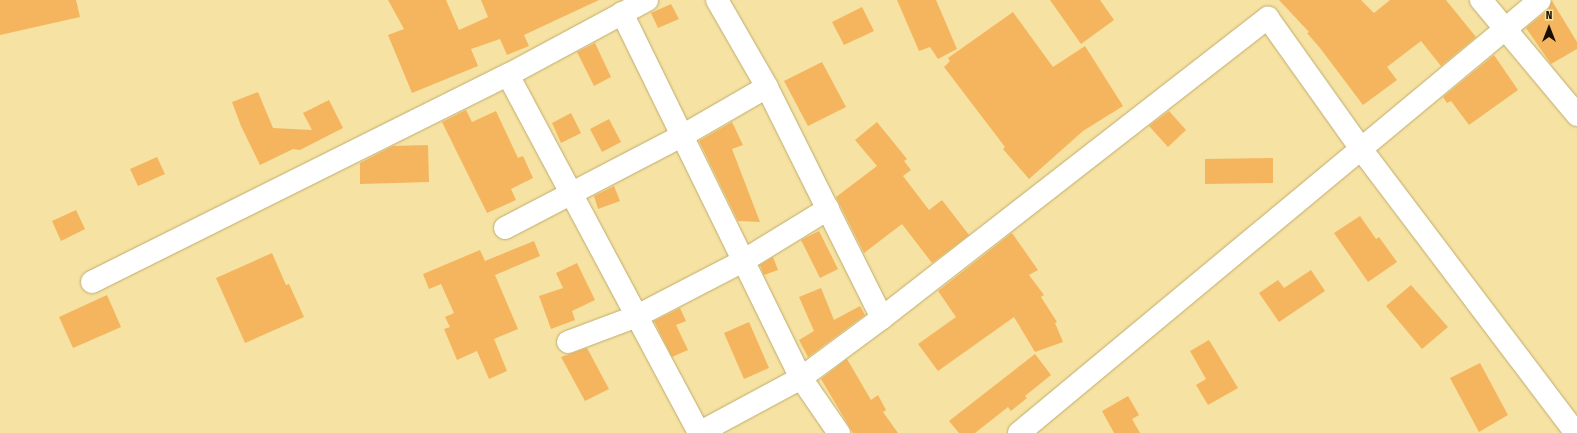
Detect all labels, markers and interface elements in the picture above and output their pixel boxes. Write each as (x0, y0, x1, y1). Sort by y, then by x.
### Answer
north arrow (1529, 8, 1569, 48)
text: N (1546, 9, 1552, 22)

